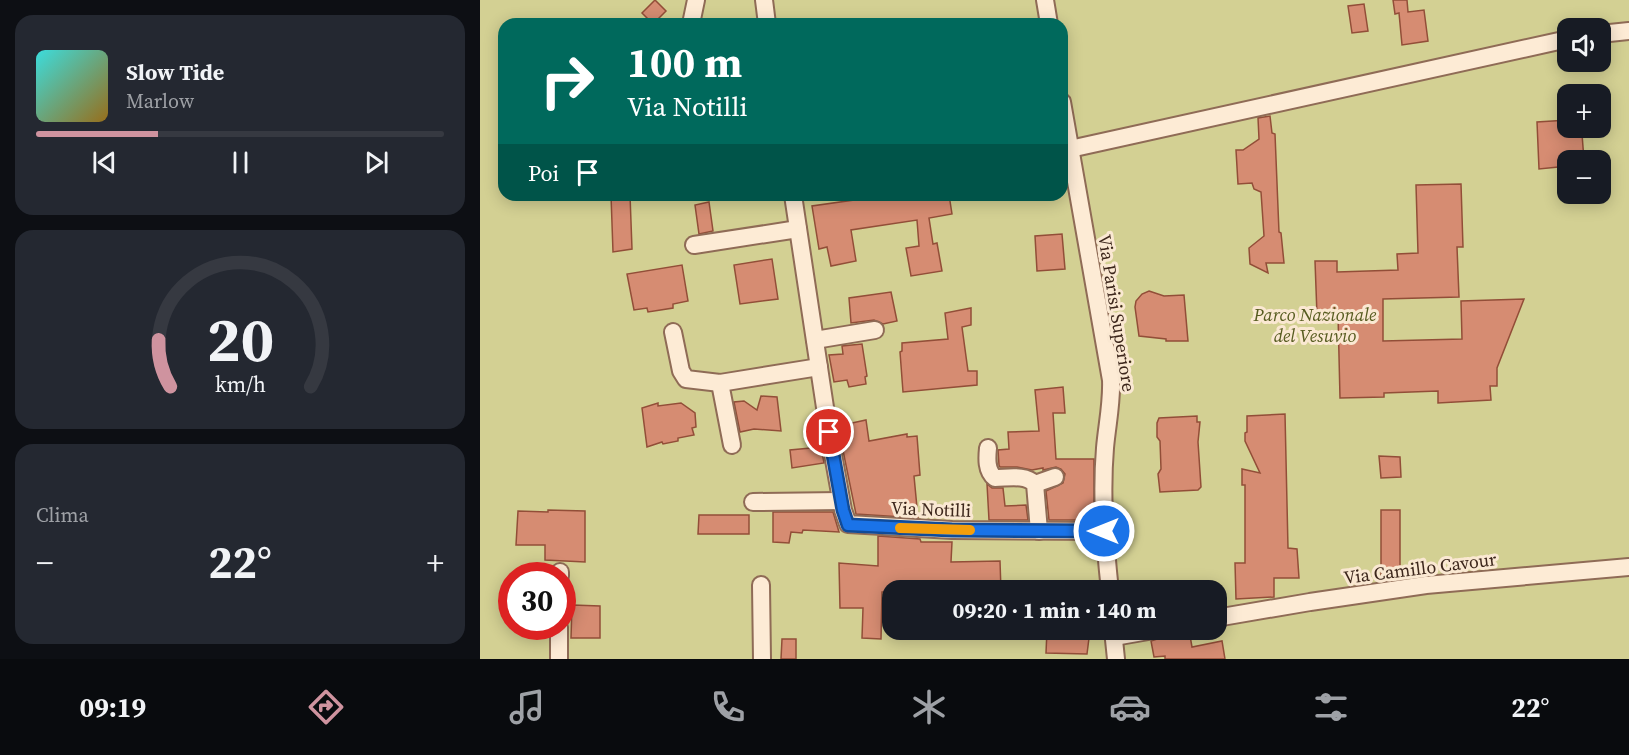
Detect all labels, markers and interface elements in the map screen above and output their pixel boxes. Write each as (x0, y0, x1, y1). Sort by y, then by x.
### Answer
map controls (1557, 18, 1611, 204)
button: sound (1557, 18, 1611, 72)
text: 100 m (627, 33, 742, 91)
icon: right (528, 42, 606, 120)
text: Slow Tide (126, 57, 224, 87)
button: + (1557, 84, 1611, 138)
text: Marlow (126, 87, 194, 115)
text: Via Notilli (627, 88, 748, 125)
icon: previous (88, 146, 121, 179)
icon: pause (224, 146, 257, 179)
icon: next (360, 146, 393, 179)
button: − (1557, 150, 1611, 204)
icon: arrive (571, 156, 604, 189)
text: Poi (528, 158, 559, 188)
street label: Via Parisi Superiore (1092, 233, 1142, 393)
text: 20 (206, 296, 274, 382)
park label: Parco Nazionale del Vesuvio (1253, 302, 1377, 348)
text: km/h (214, 370, 266, 399)
pin (803, 406, 854, 457)
icon: arrive (812, 415, 845, 448)
street label: Via Notilli (890, 495, 972, 523)
position arrow (1072, 499, 1136, 563)
text: Clima (36, 501, 89, 529)
text: 22° (208, 531, 272, 593)
text: − (36, 540, 54, 585)
text: + (426, 540, 444, 585)
street label: Via Camillo Cavour (1342, 546, 1498, 590)
speed limit sign: 30 (498, 562, 576, 640)
text: 09:20 · 1 min · 140 m (953, 595, 1156, 625)
icon: directions (305, 686, 347, 728)
icon: music (506, 686, 548, 728)
icon: phone (707, 686, 749, 728)
icon: climate (908, 686, 950, 728)
icon: car (1109, 686, 1151, 728)
icon: filters (1310, 686, 1352, 728)
text: 09:19 (80, 689, 146, 726)
text: 22° (1511, 689, 1549, 726)

